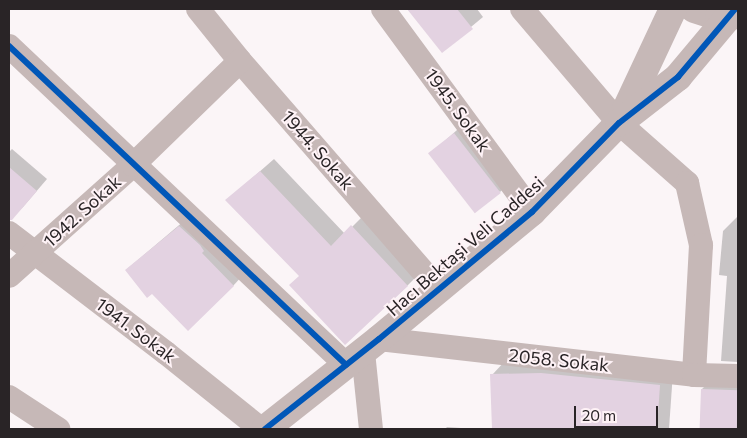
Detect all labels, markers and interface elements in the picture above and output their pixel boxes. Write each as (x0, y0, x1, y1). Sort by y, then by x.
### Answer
street label: 1945. Sokak (421, 64, 495, 156)
street label: 1944. Sokak (278, 106, 358, 194)
street label: 1942. Sokak (39, 170, 125, 252)
street label: Hacı Bektaşi Veli Caddesi (382, 172, 548, 320)
street label: 1941. Sokak (92, 293, 180, 367)
street label: 2058. Sokak (508, 344, 610, 376)
scale bar (577, 396, 661, 428)
text: 20 m (582, 406, 616, 424)

